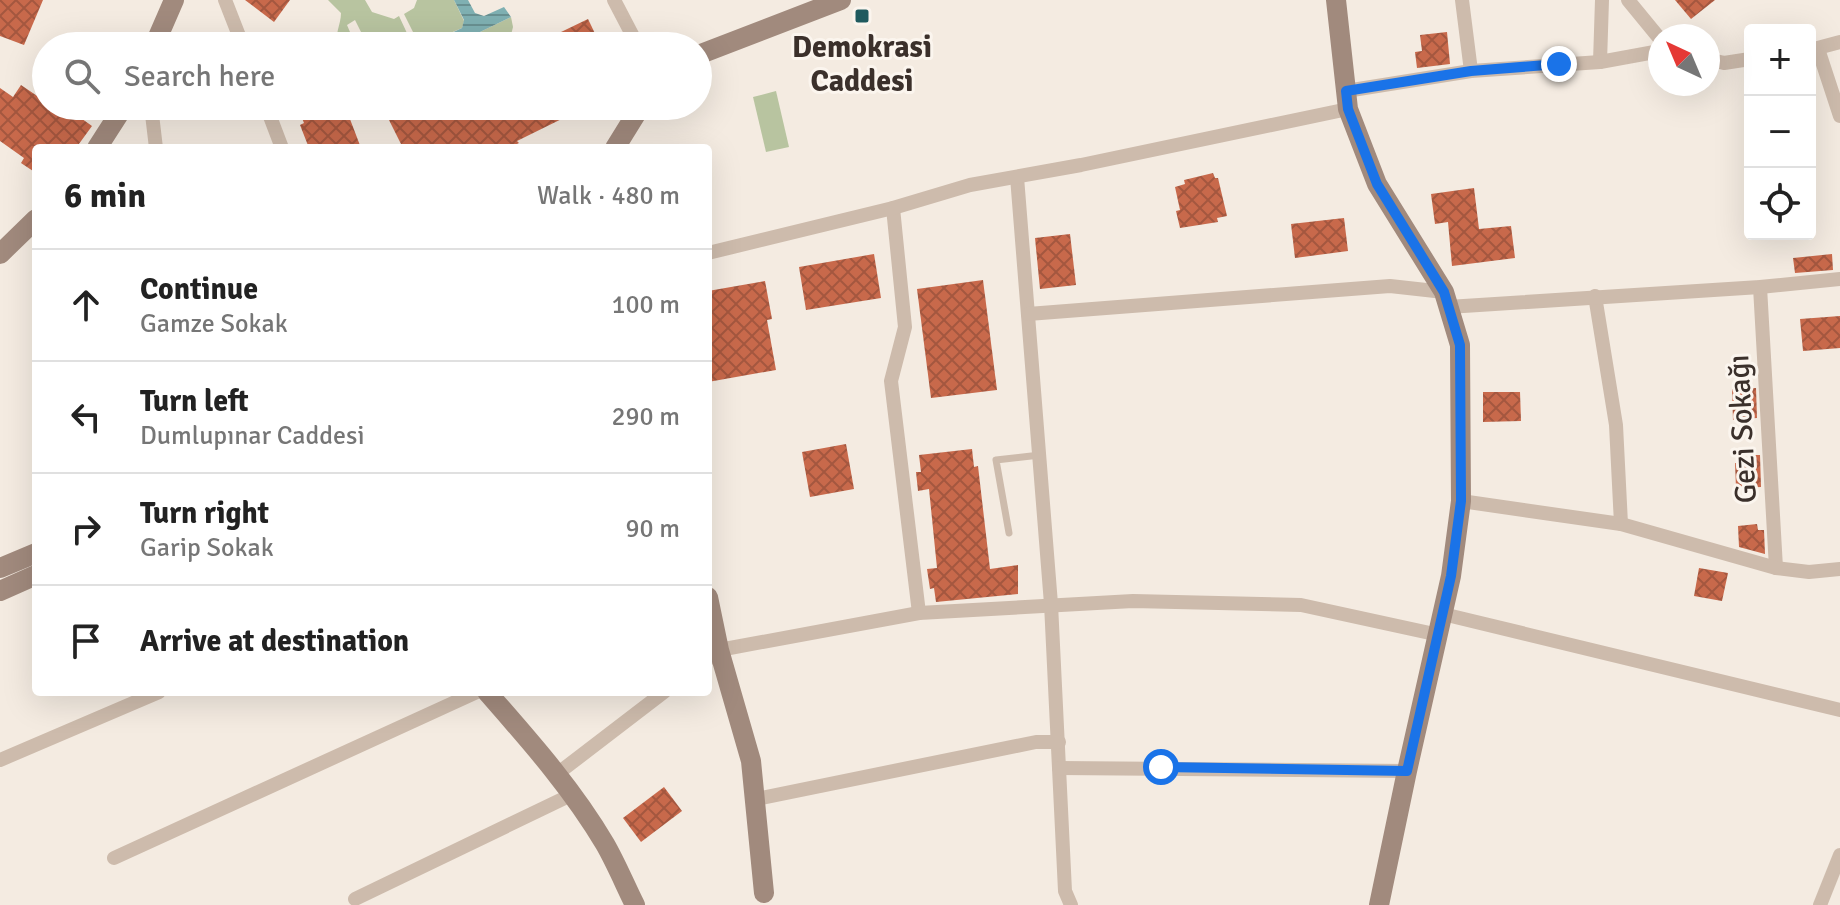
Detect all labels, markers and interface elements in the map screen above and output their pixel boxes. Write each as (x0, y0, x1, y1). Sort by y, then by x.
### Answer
marker: Demokrasi Caddesi (853, 7, 871, 25)
north arrow (1648, 24, 1720, 96)
map controls (1744, 24, 1816, 240)
button: + (1744, 24, 1816, 96)
place label: Demokrasi Caddesi (792, 29, 932, 100)
search box (32, 32, 712, 120)
route end (1541, 46, 1577, 82)
icon: search (60, 54, 104, 98)
text: Search here (124, 58, 275, 95)
button: − (1744, 96, 1816, 168)
button: locate (1744, 168, 1816, 240)
text: 6 min (64, 175, 146, 217)
text: Walk · 480 m (537, 180, 680, 212)
text: Continue (140, 271, 258, 308)
icon: ahead (64, 283, 108, 327)
text: 100 m (611, 289, 680, 321)
text: Gamze Sokak (140, 308, 288, 340)
street label: Gezi Sokağı (1720, 354, 1765, 504)
text: Turn left (140, 383, 249, 420)
icon: left (64, 395, 108, 439)
text: 290 m (611, 401, 680, 433)
text: Dumlupınar Caddesi (140, 420, 364, 452)
text: Turn right (140, 495, 269, 532)
icon: right (64, 507, 108, 551)
text: 90 m (625, 513, 680, 545)
text: Garip Sokak (140, 532, 274, 564)
icon: arrive (64, 619, 108, 663)
text: Arrive at destination (140, 623, 409, 660)
route start (1143, 749, 1179, 785)

